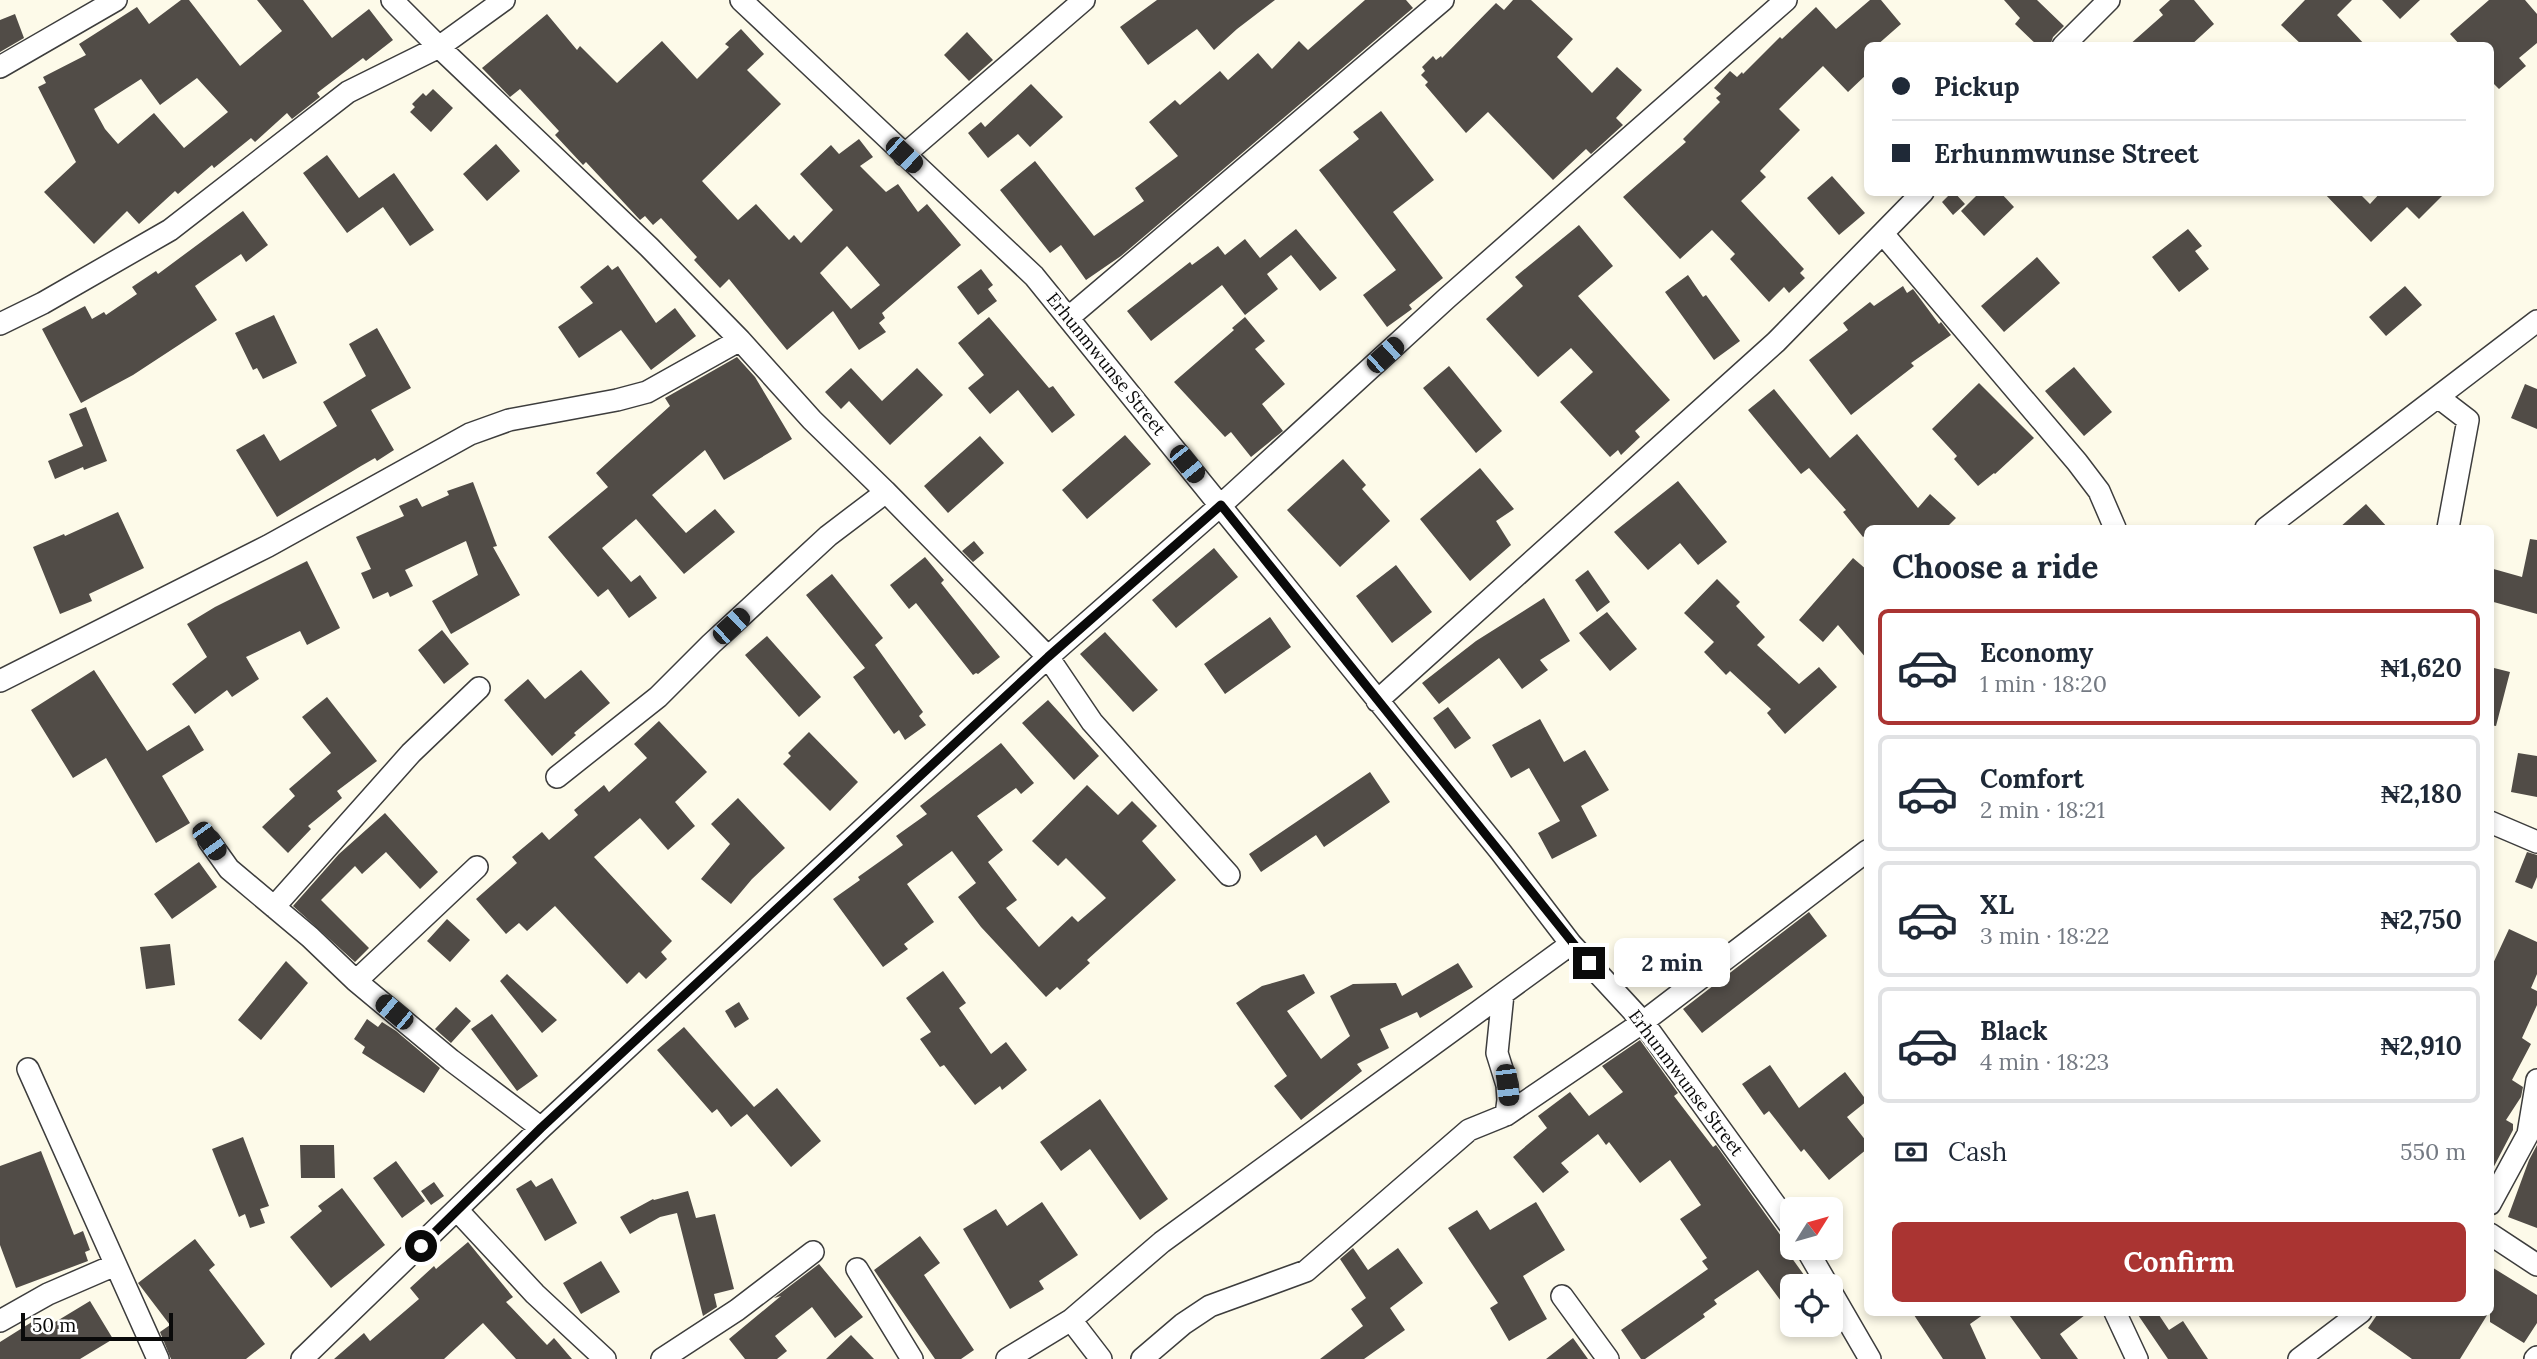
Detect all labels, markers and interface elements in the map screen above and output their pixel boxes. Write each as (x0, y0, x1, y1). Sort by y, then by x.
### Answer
text: Pickup (1934, 70, 2020, 103)
car (882, 133, 927, 177)
text: Erhunmwunse Street (1934, 137, 2199, 170)
street label: Erhunmwunse Street (1042, 288, 1171, 440)
car (1363, 333, 1408, 377)
car (1166, 441, 1209, 487)
text: Choose a ride (1892, 546, 2099, 587)
car (709, 604, 754, 648)
icon: car (1896, 636, 1959, 699)
text: Economy (1980, 636, 2093, 669)
text: ₦1,620 (2381, 651, 2462, 684)
text: 1 min · 18:20 (1980, 669, 2107, 698)
icon: car (1896, 762, 1959, 825)
text: Comfort (1980, 762, 2084, 795)
text: ₦2,180 (2381, 777, 2462, 810)
text: 2 min · 18:21 (1980, 795, 2105, 824)
car (189, 818, 230, 864)
icon: car (1896, 888, 1959, 951)
text: XL (1980, 888, 2014, 921)
text: ₦2,750 (2381, 903, 2462, 936)
text: 3 min · 18:22 (1980, 921, 2109, 950)
callout: 2 min (1614, 939, 1729, 988)
route end (1573, 947, 1605, 979)
text: 2 min (1641, 948, 1703, 977)
car (372, 990, 417, 1034)
street label: Erhunmwunse Street (1624, 1005, 1749, 1160)
icon: car (1896, 1014, 1959, 1077)
text: Black (1980, 1014, 2048, 1047)
text: ₦2,910 (2381, 1029, 2462, 1062)
text: 4 min · 18:23 (1980, 1047, 2109, 1076)
car (1495, 1063, 1520, 1107)
icon: cash (1892, 1133, 1930, 1171)
text: Cash (1948, 1135, 2007, 1168)
text: 550 m (2400, 1137, 2466, 1166)
north arrow (1780, 1197, 1843, 1260)
map controls (1780, 1197, 1843, 1337)
button: Confirm (1892, 1222, 2466, 1302)
route start (405, 1230, 437, 1262)
button: locate (1780, 1274, 1843, 1337)
scale bar (21, 1310, 173, 1342)
text: 50 m (32, 1313, 76, 1337)

